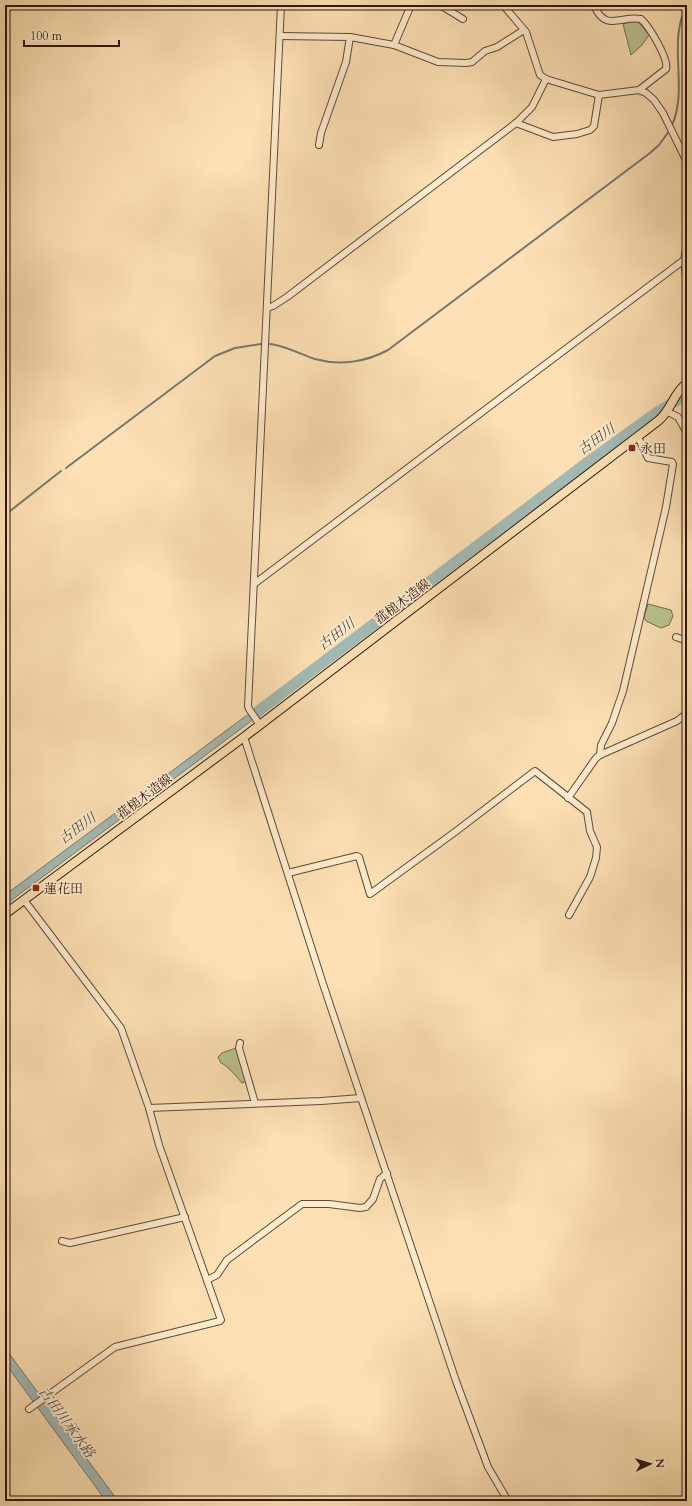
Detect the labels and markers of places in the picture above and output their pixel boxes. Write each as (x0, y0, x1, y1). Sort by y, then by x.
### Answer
place label: 永田 (640, 440, 666, 458)
marker: 永田 (627, 443, 637, 453)
place label: 蓮花田 (44, 880, 83, 898)
marker: 蓮花田 (31, 883, 41, 893)

